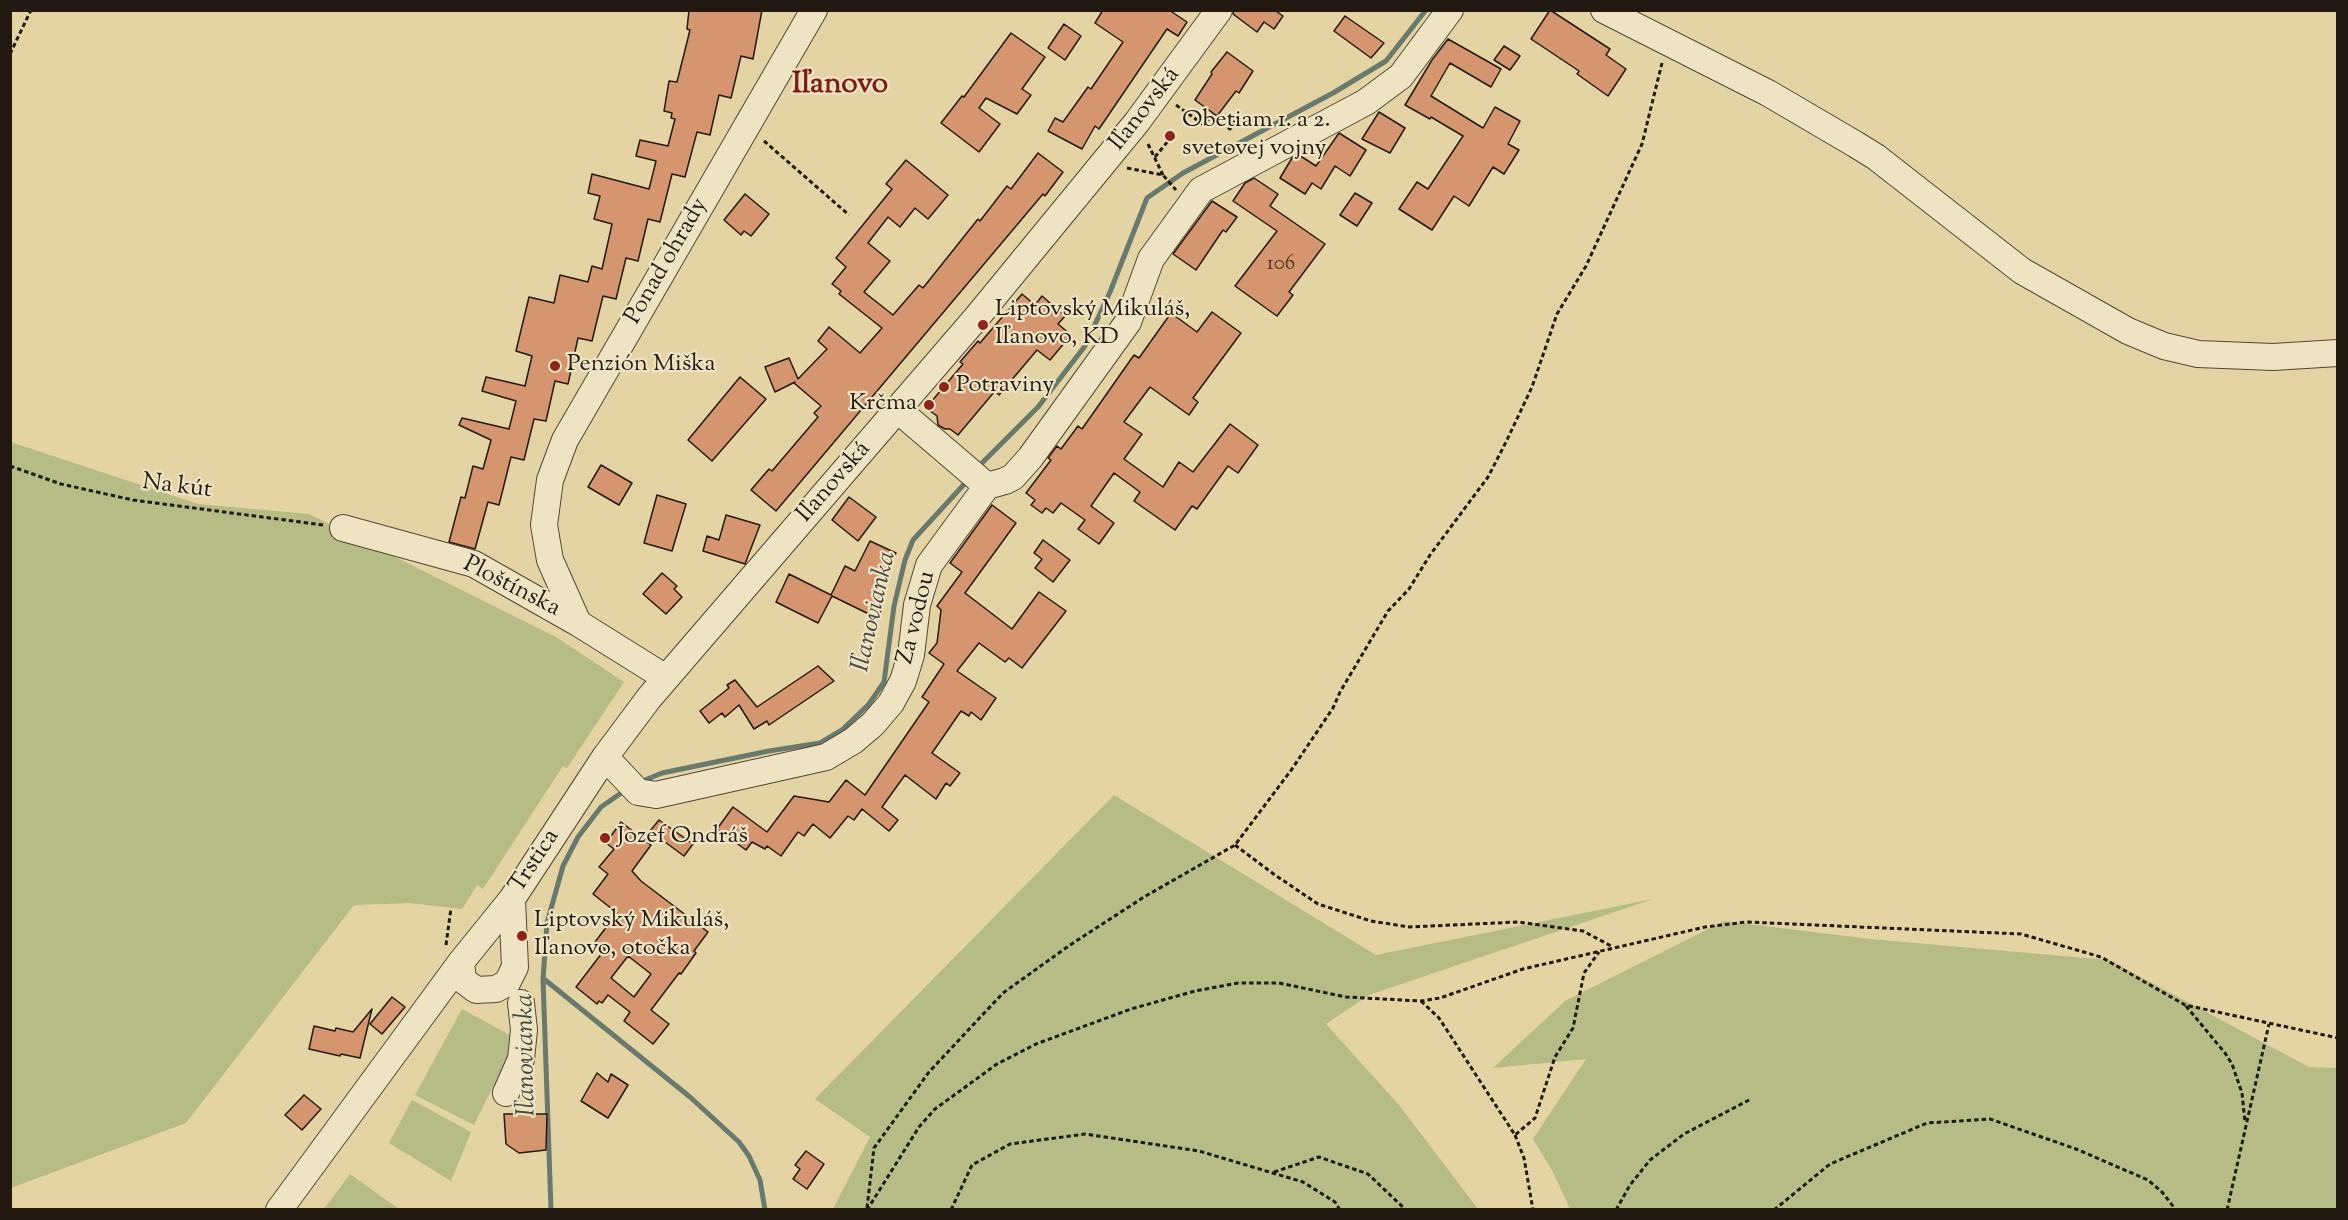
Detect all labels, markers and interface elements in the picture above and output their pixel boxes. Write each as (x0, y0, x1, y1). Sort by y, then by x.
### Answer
street label: Iľanovská (1104, 62, 1188, 158)
district label: Iľanovo (792, 69, 888, 105)
place label: Obetiam 1. a 2. svetovej vojny (1182, 108, 1330, 164)
marker: Obetiam 1. a 2. svetovej vojny (1163, 129, 1177, 143)
street label: Ponad ohrady (620, 194, 716, 330)
house number: 106 (1267, 252, 1295, 278)
place label: Liptovský Mikuláš, Iľanovo, KD (995, 297, 1190, 353)
marker: Liptovský Mikuláš, Iľanovo, KD (976, 318, 990, 332)
place label: Penzión Miška (567, 352, 716, 380)
marker: Penzión Miška (548, 359, 562, 373)
place label: Potraviny (956, 373, 1054, 401)
marker: Potraviny (937, 380, 951, 394)
place label: Krčma (849, 391, 917, 419)
marker: Krčma (922, 398, 936, 412)
street label: Iľanovská (792, 437, 878, 529)
street label: Na kút (141, 469, 213, 507)
water label: Iľanovianka (847, 549, 905, 675)
street label: Ploštínska (458, 551, 564, 625)
street label: Za vodou (893, 568, 943, 668)
place label: Jozef Ondráš (617, 824, 748, 852)
street label: Trstica (505, 825, 567, 899)
marker: Jozef Ondráš (598, 831, 612, 845)
place label: Liptovský Mikuláš, Iľanovo, otočka (534, 908, 729, 964)
marker: Liptovský Mikuláš, Iľanovo, otočka (515, 929, 529, 943)
water label: Iľanovianka (511, 993, 545, 1117)

